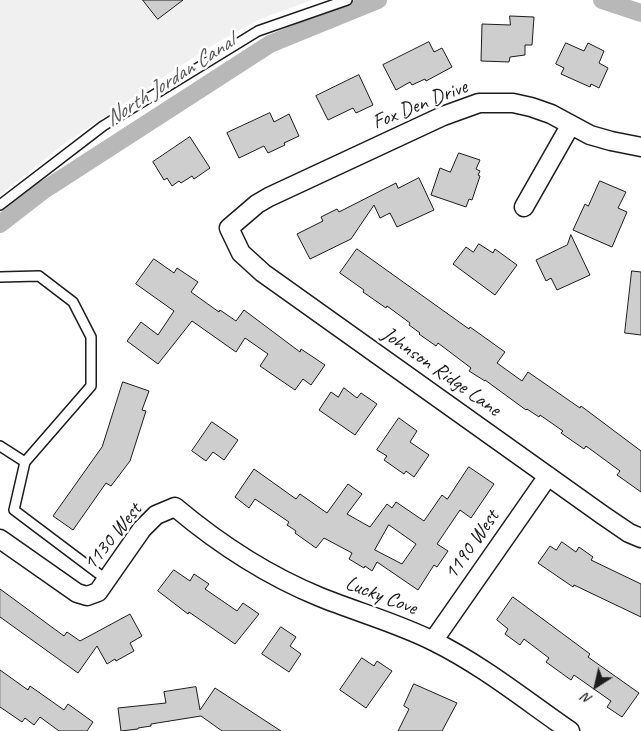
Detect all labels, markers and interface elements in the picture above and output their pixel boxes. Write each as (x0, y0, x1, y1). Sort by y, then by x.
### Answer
water label: North Jordan Canal (100, 29, 240, 133)
street label: Fox Den Drive (369, 75, 471, 135)
street label: Johnson Ridge Lane (377, 322, 505, 422)
street label: 1130 West (78, 498, 148, 576)
street label: 1190 West (439, 505, 505, 585)
street label: Lucky Cove (342, 571, 420, 621)
north arrow (571, 661, 621, 711)
text: N (579, 689, 596, 708)

